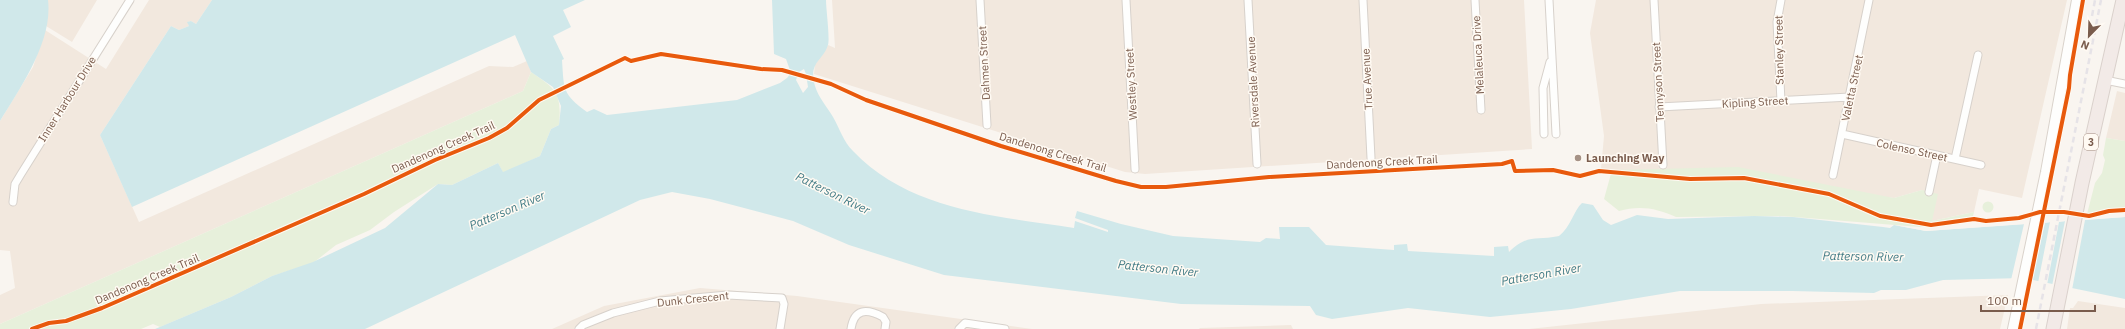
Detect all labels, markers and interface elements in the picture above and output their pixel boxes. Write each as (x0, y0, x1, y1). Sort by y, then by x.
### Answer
street label: Melaleuca Drive (1469, 15, 1487, 95)
street label: Stanley Street (1771, 15, 1787, 85)
north arrow (2069, 16, 2109, 56)
street label: Dahmen Street (975, 25, 993, 100)
street label: Riversdale Avenue (1244, 36, 1262, 128)
text: N (2079, 37, 2091, 53)
street label: Tennyson Street (1649, 42, 1667, 122)
street label: Westley Street (1122, 48, 1140, 120)
street label: True Avenue (1358, 48, 1376, 110)
street label: Valetta Street (1838, 53, 1866, 122)
street label: Inner Harbour Drive (35, 54, 99, 144)
street label: Kipling Street (1721, 93, 1789, 111)
street label: Dandenong Creek Trail (389, 118, 497, 176)
street label: Dandenong Creek Trail (998, 129, 1108, 175)
road number: 3 (2084, 134, 2098, 150)
street label: Colenso Street (1875, 136, 1949, 164)
place label: Launching Way (1586, 151, 1664, 165)
street label: Dandenong Creek Trail (1326, 152, 1438, 172)
marker: Launching Way (1573, 153, 1583, 163)
water label: Patterson River (793, 169, 873, 218)
water label: Patterson River (467, 187, 548, 233)
water label: Patterson River (1823, 248, 1904, 264)
street label: Dandenong Creek Trail (93, 251, 201, 307)
water label: Patterson River (1117, 256, 1200, 280)
water label: Patterson River (1500, 260, 1583, 288)
scale bar (1981, 287, 2095, 313)
street label: Dunk Crescent (656, 288, 730, 310)
text: 100 m (1987, 293, 2022, 308)

